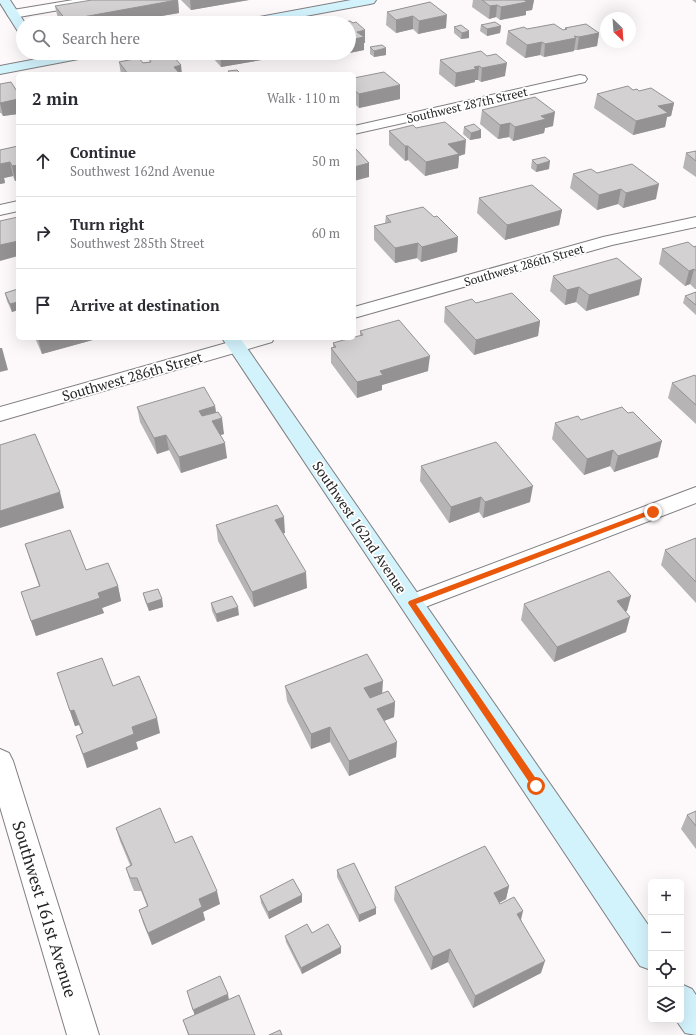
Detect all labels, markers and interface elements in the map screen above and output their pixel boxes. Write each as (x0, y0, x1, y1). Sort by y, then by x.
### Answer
north arrow (600, 12, 636, 48)
search box (16, 16, 356, 60)
icon: search (30, 27, 52, 49)
text: Search here (62, 28, 140, 48)
street label: Southwest 287th Street (405, 84, 530, 126)
text: 2 min (32, 87, 79, 110)
text: Walk · 110 m (267, 89, 340, 107)
text: Continue (70, 142, 136, 162)
icon: ahead (32, 150, 54, 172)
text: 50 m (312, 152, 340, 170)
text: Southwest 162nd Avenue (70, 162, 215, 180)
text: Turn right (70, 214, 145, 234)
icon: right (32, 222, 54, 244)
text: 60 m (312, 224, 340, 242)
text: Southwest 285th Street (70, 234, 205, 252)
street label: Southwest 286th Street (462, 241, 586, 289)
icon: arrive (32, 294, 54, 316)
text: Arrive at destination (70, 295, 220, 315)
street label: Southwest 286th Street (60, 347, 205, 405)
street label: Southwest 162nd Avenue (309, 457, 411, 597)
route end (644, 503, 662, 521)
route start (527, 777, 545, 795)
street label: Southwest 161st Avenue (7, 818, 83, 1000)
map controls (648, 879, 684, 1023)
button: + (648, 879, 684, 915)
button: − (648, 915, 684, 951)
button: locate (648, 951, 684, 987)
button: layers (648, 987, 684, 1023)

